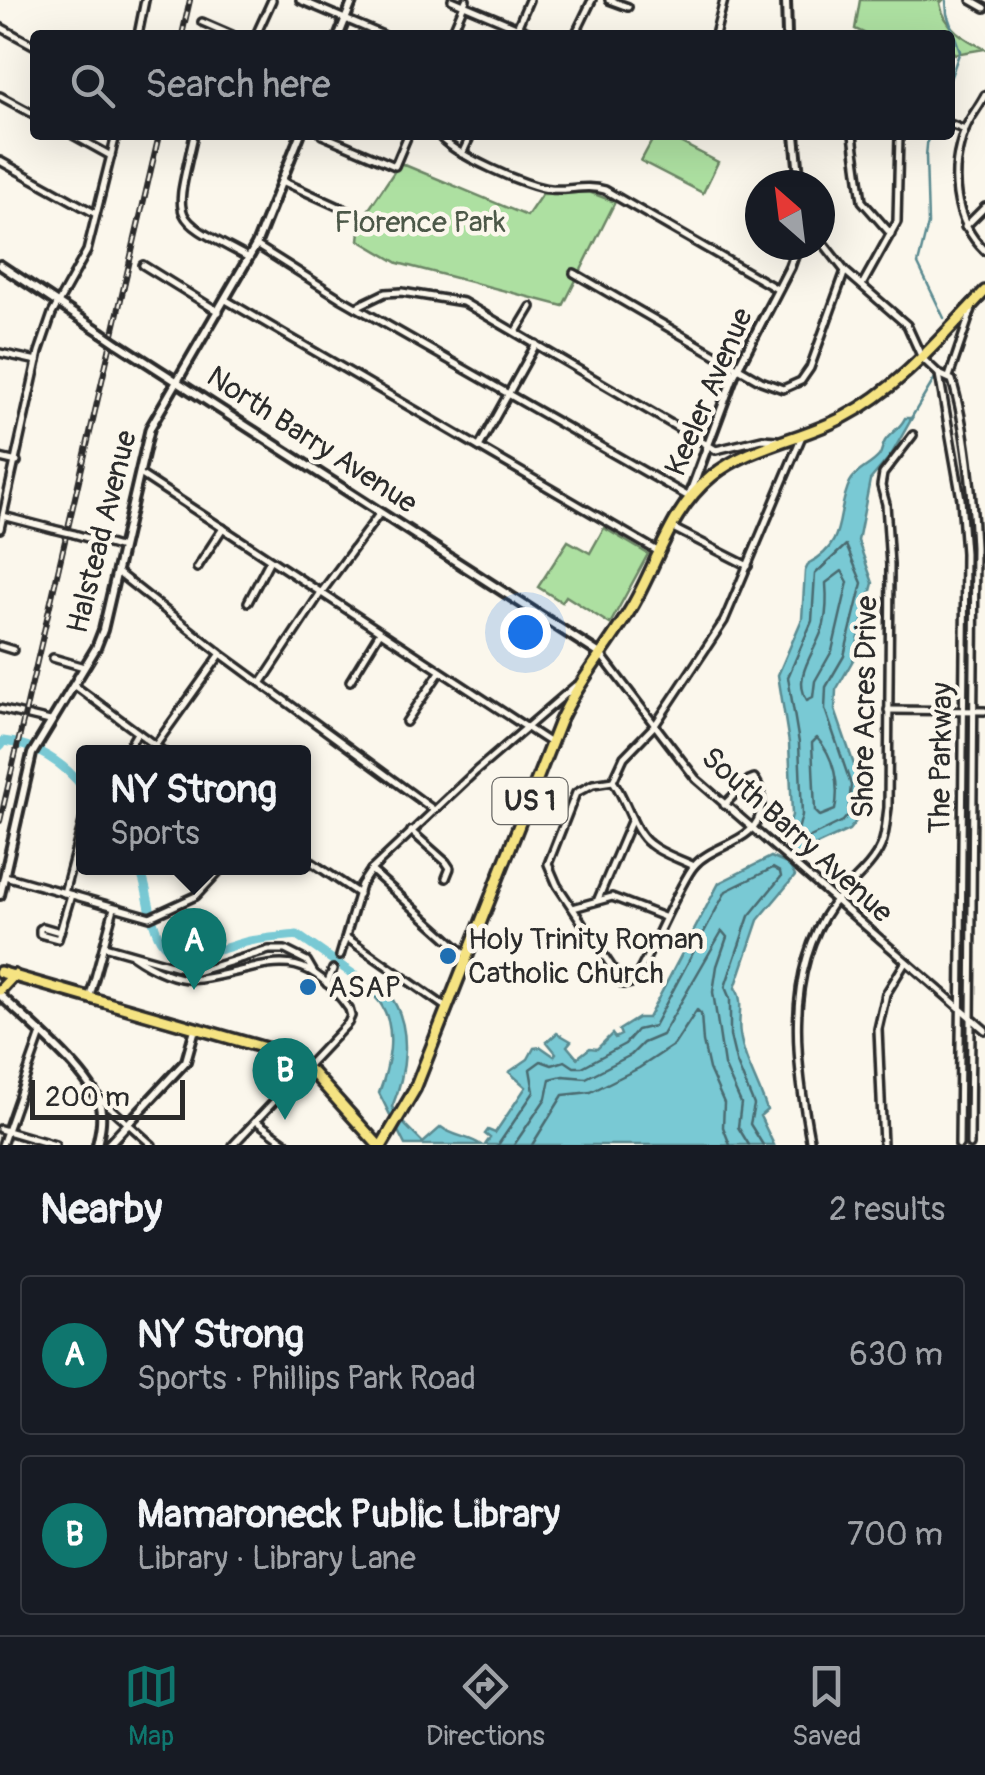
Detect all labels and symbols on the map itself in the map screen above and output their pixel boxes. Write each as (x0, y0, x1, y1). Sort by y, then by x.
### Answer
north arrow (745, 170, 835, 260)
park label: Florence Park (334, 204, 506, 241)
street label: Keeler Avenue (657, 302, 761, 482)
street label: North Barry Avenue (200, 358, 424, 522)
street label: Halstead Avenue (59, 427, 145, 637)
street label: Shore Acres Drive (845, 595, 885, 819)
your location (500, 607, 551, 658)
street label: The Parkway (921, 682, 961, 834)
street label: South Barry Avenue (693, 739, 901, 931)
road number: US 1 (492, 778, 568, 824)
pin: A (162, 908, 226, 990)
place label: Holy Trinity Roman Catholic Church (468, 921, 704, 992)
marker: Holy Trinity Roman Catholic Church (437, 945, 459, 967)
place label: ASAP (328, 969, 401, 1006)
marker: ASAP (297, 976, 319, 998)
pin: B (252, 1038, 318, 1120)
scale bar (30, 1075, 185, 1120)

